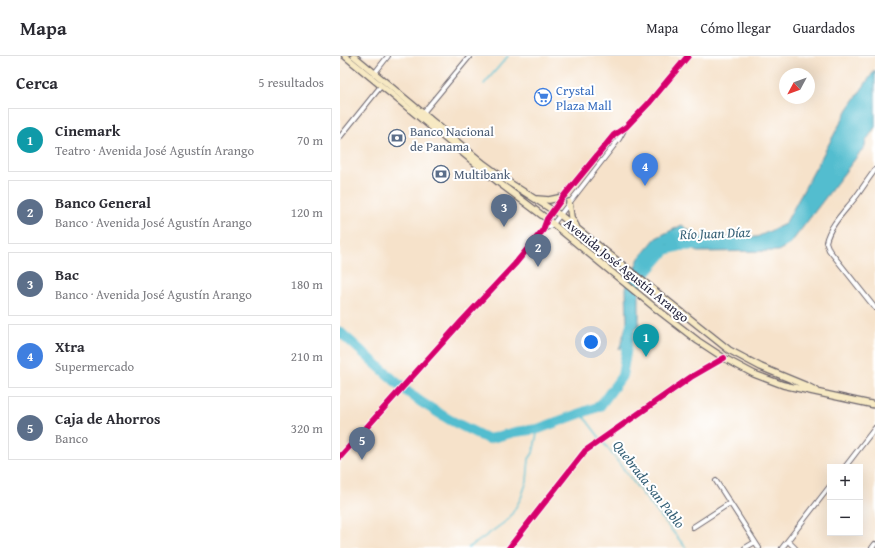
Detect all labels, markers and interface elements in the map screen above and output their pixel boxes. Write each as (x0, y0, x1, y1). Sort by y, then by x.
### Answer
text: Mapa (20, 14, 67, 42)
text: Mapa (646, 18, 678, 38)
text: Cómo llegar (700, 18, 771, 38)
text: Guardados (793, 18, 855, 38)
north arrow (779, 68, 815, 104)
text: Cerca (16, 70, 58, 95)
text: 5 resultados (258, 73, 324, 92)
place label: Crystal Plaza Mall (556, 81, 612, 115)
supermarket icon: Crystal Plaza Mall (533, 87, 553, 107)
text: Cinemark (55, 120, 120, 141)
place label: Banco Nacional de Panama (410, 122, 494, 156)
bank icon: Banco Nacional de Panama (387, 128, 407, 148)
text: 1 (27, 131, 33, 150)
text: 70 m (297, 131, 323, 150)
text: Teatro · Avenida José Agustín Arango (55, 141, 254, 160)
pin: 4 (632, 153, 658, 186)
bank icon: Multibank (431, 164, 451, 184)
place label: Multibank (454, 165, 511, 184)
text: Banco General (55, 192, 151, 213)
pin: 3 (491, 194, 517, 227)
text: 2 (27, 203, 33, 222)
text: 120 m (291, 203, 323, 222)
text: Banco · Avenida José Agustín Arango (55, 213, 252, 232)
street label: Avenida José Agustín Arango (560, 214, 694, 327)
water label: Río Juan Díaz (678, 222, 751, 244)
pin: 2 (525, 234, 551, 267)
text: Bac (55, 264, 79, 285)
text: 3 (27, 275, 33, 294)
text: 180 m (291, 275, 323, 294)
text: Banco · Avenida José Agustín Arango (55, 285, 252, 304)
pin: 1 (633, 324, 659, 357)
your location (581, 332, 601, 352)
text: Xtra (55, 336, 85, 357)
text: 4 (27, 347, 33, 366)
text: 210 m (291, 347, 323, 366)
text: Supermercado (55, 357, 134, 376)
text: Caja de Ahorros (55, 408, 160, 429)
text: 5 (27, 419, 33, 438)
text: 320 m (291, 419, 323, 438)
pin: 5 (349, 427, 375, 460)
text: Banco (55, 429, 88, 448)
water label: Quebrada San Pablo (608, 436, 690, 532)
map controls (827, 464, 863, 536)
button: + (827, 464, 863, 500)
button: − (827, 500, 863, 536)

